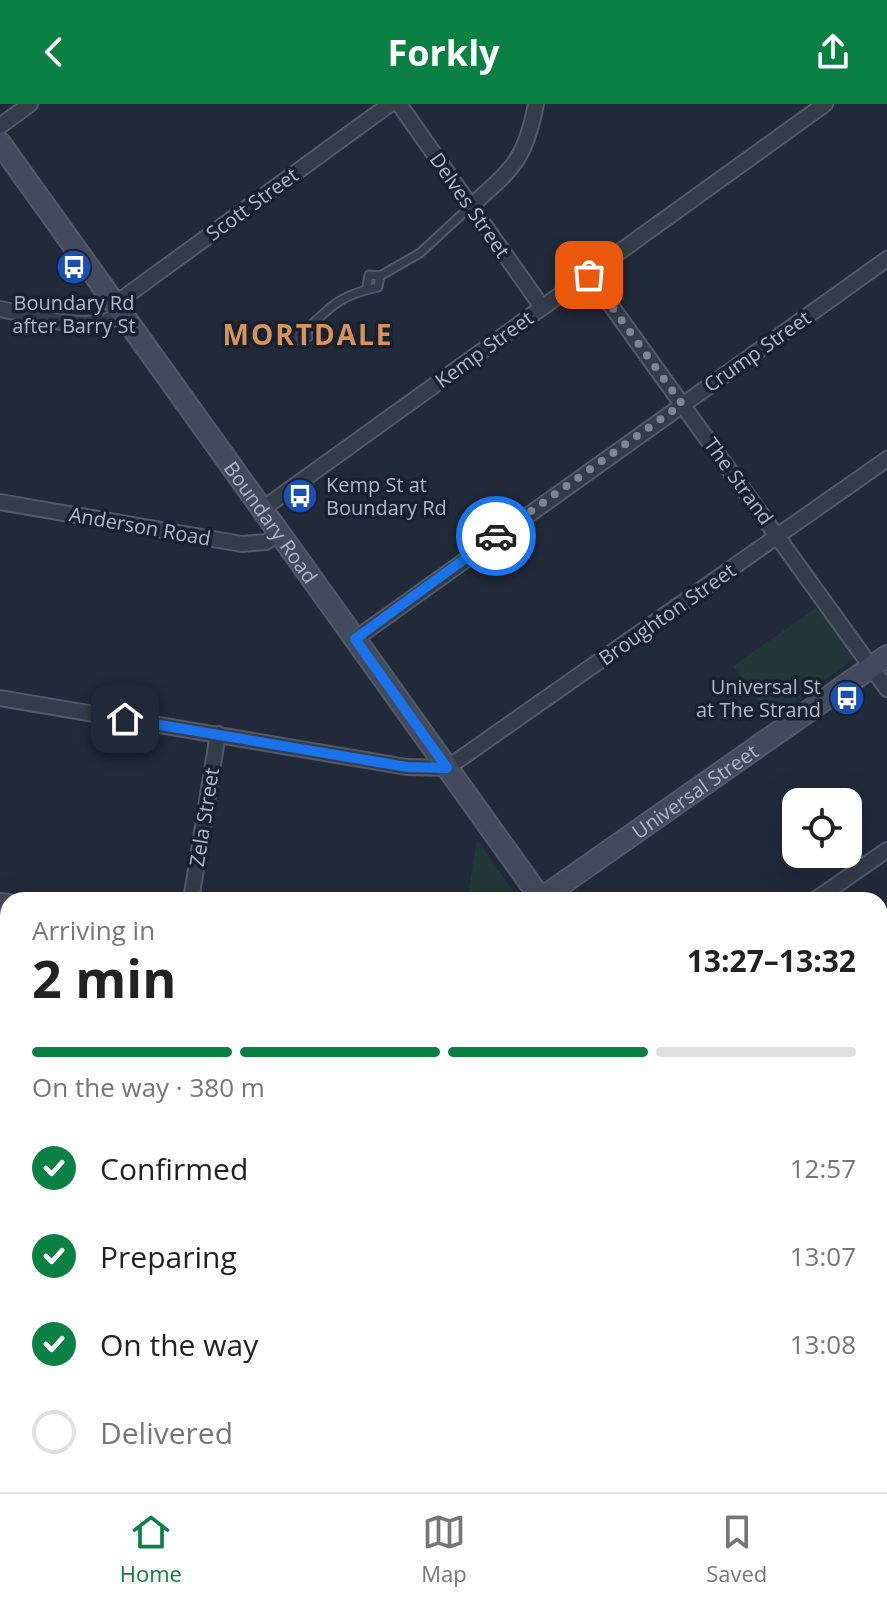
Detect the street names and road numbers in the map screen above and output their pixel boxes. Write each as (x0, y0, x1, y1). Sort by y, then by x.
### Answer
street label: Delves Street (424, 147, 516, 263)
street label: Scott Street (200, 161, 304, 247)
street label: Kemp Street (429, 304, 539, 394)
street label: Crump Street (698, 304, 816, 398)
street label: The Strand (698, 432, 780, 530)
street label: Boundary Road (218, 455, 324, 588)
street label: Anderson Road (67, 500, 213, 552)
street label: Broughton Street (593, 557, 741, 671)
street label: Universal Street (626, 737, 763, 845)
street label: Zela Street (183, 766, 225, 868)

